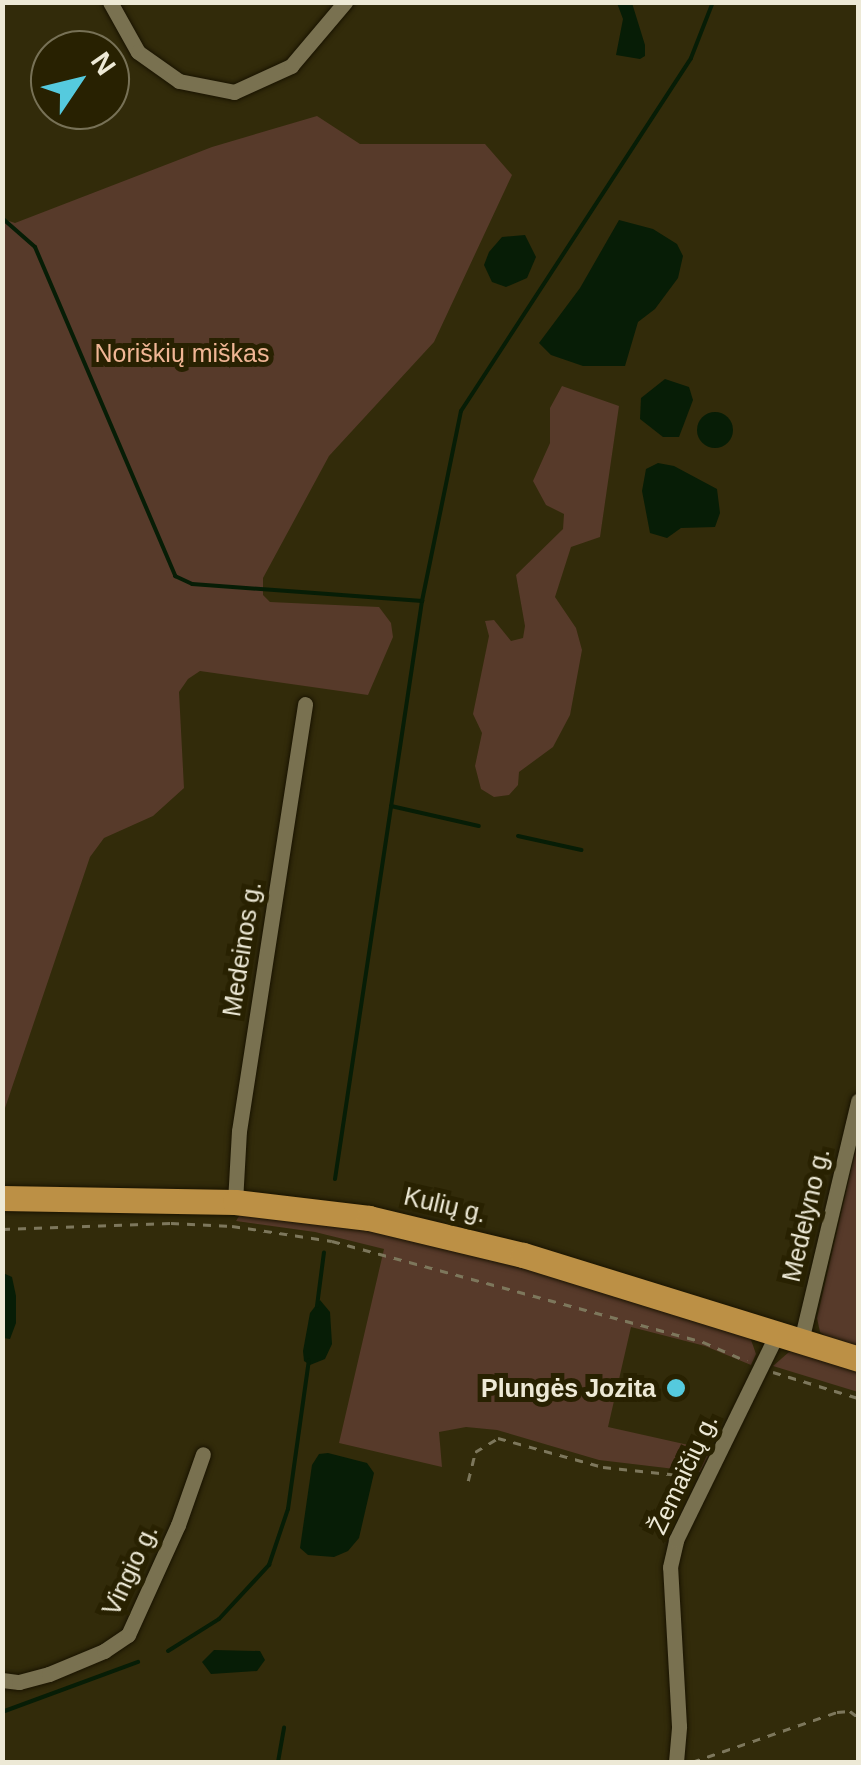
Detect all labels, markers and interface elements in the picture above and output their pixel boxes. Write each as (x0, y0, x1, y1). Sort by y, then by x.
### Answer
north arrow (30, 30, 130, 130)
text: N (85, 46, 122, 81)
park label: Noriškių miškas (94, 338, 270, 368)
street label: Medeinos g. (217, 879, 267, 1019)
street label: Medelyno g. (776, 1145, 836, 1285)
street label: Kulių g. (401, 1181, 489, 1229)
place label: Plungės Jozita (481, 1373, 656, 1403)
marker: Plungės Jozita (665, 1377, 687, 1399)
street label: Žemaičių g. (642, 1409, 724, 1539)
street label: Vingio g. (96, 1520, 164, 1620)

